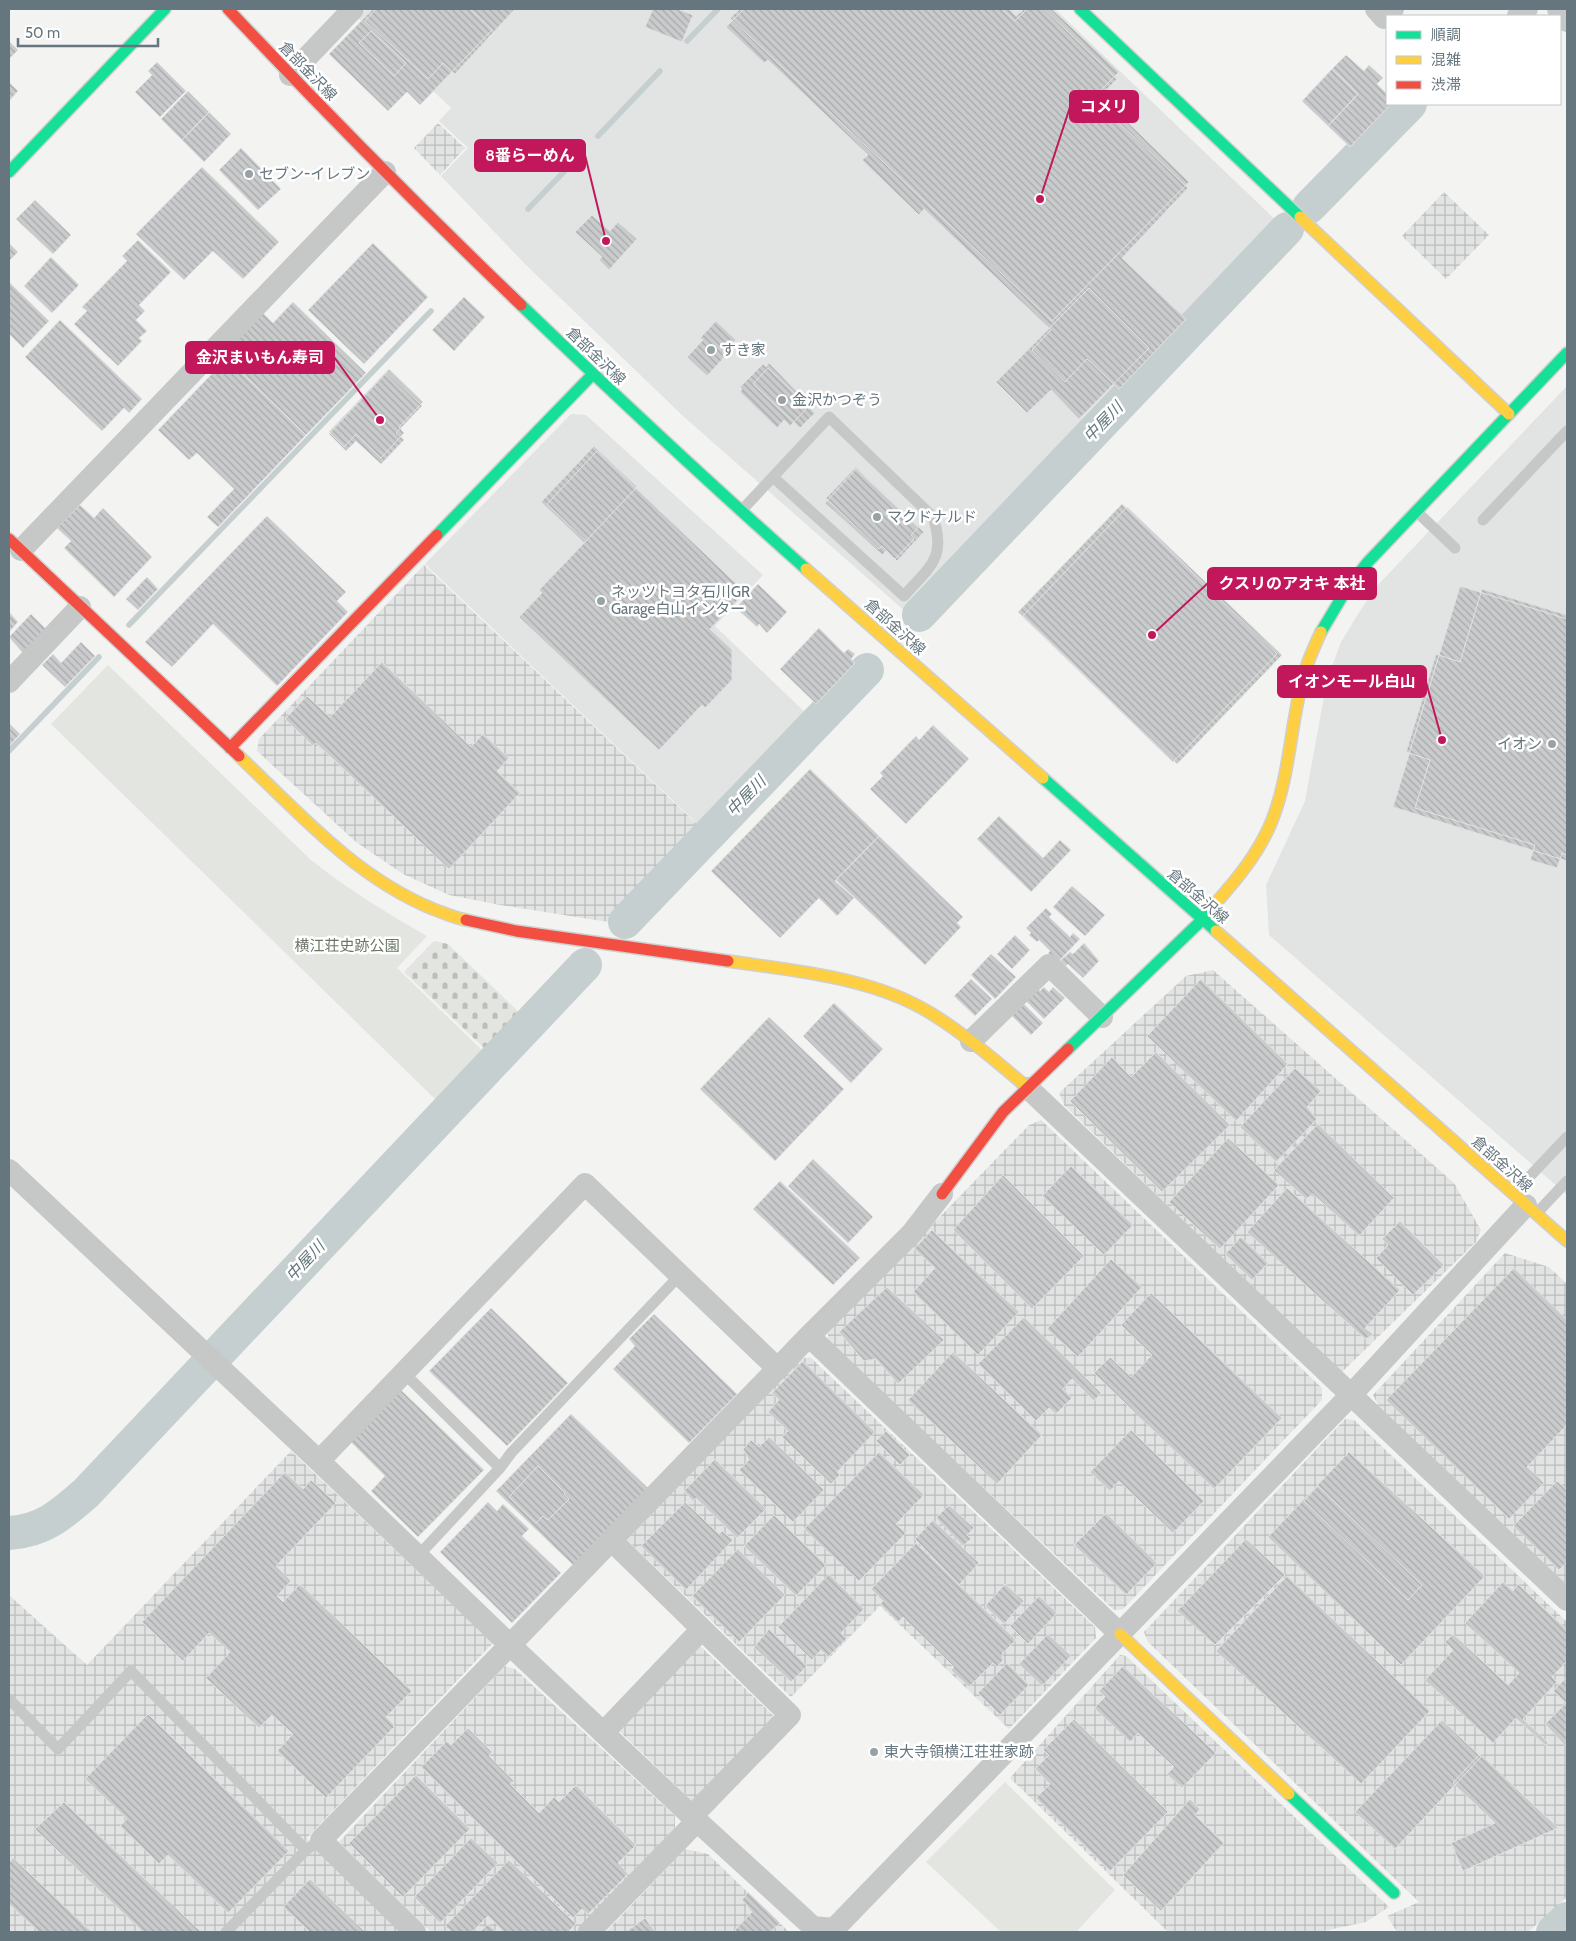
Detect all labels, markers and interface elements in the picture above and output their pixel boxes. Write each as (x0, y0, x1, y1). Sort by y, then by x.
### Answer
scale bar (18, 15, 158, 47)
legend (1386, 15, 1561, 105)
text: 50 m (25, 24, 60, 42)
text: 順調 (1431, 26, 1461, 44)
street label: 倉部金沢線 (275, 38, 341, 104)
text: 混雑 (1431, 51, 1461, 69)
text: 渋滞 (1431, 76, 1461, 94)
callout: コメリ (1070, 91, 1138, 122)
text: コメリ (1080, 97, 1128, 116)
callout: 8番らーめん (475, 140, 585, 171)
text: 8番らーめん (485, 146, 575, 165)
place label: セブン-イレブン (259, 165, 370, 183)
marker: セブン-イレブン (243, 168, 255, 180)
street label: 倉部金沢線 (563, 323, 629, 389)
place label: すき家 (721, 341, 766, 359)
callout: 金沢まいもん寿司 (186, 342, 334, 373)
marker: すき家 (705, 344, 717, 356)
text: 金沢まいもん寿司 (196, 348, 324, 367)
place label: 金沢かつぞう (792, 391, 882, 409)
marker: 金沢かつぞう (776, 394, 788, 406)
water label: 中屋川 (1079, 397, 1128, 446)
place label: マクドナルド (887, 508, 977, 526)
marker: マクドナルド (871, 511, 883, 523)
callout: クスリのアオキ 本社 (1208, 568, 1376, 599)
text: クスリのアオキ 本社 (1218, 574, 1366, 593)
place label: ネッツトヨタ石川GR Garage白山インター (611, 583, 750, 618)
marker: ネッツトヨタ石川GR Garage白山インター (595, 595, 607, 607)
street label: 倉部金沢線 (861, 595, 929, 659)
callout: イオンモール白山 (1278, 666, 1426, 697)
text: イオンモール白山 (1288, 672, 1416, 691)
place label: イオン (1497, 735, 1542, 753)
marker: イオン (1546, 738, 1558, 750)
water label: 中屋川 (722, 771, 771, 820)
street label: 倉部金沢線 (1164, 865, 1232, 927)
park label: 横江荘史跡公園 (294, 937, 400, 955)
street label: 倉部金沢線 (1468, 1132, 1536, 1196)
water label: 中屋川 (282, 1236, 330, 1285)
place label: 東大寺領横江荘荘家跡 (884, 1743, 1034, 1761)
marker: 東大寺領横江荘荘家跡 (868, 1746, 880, 1758)

